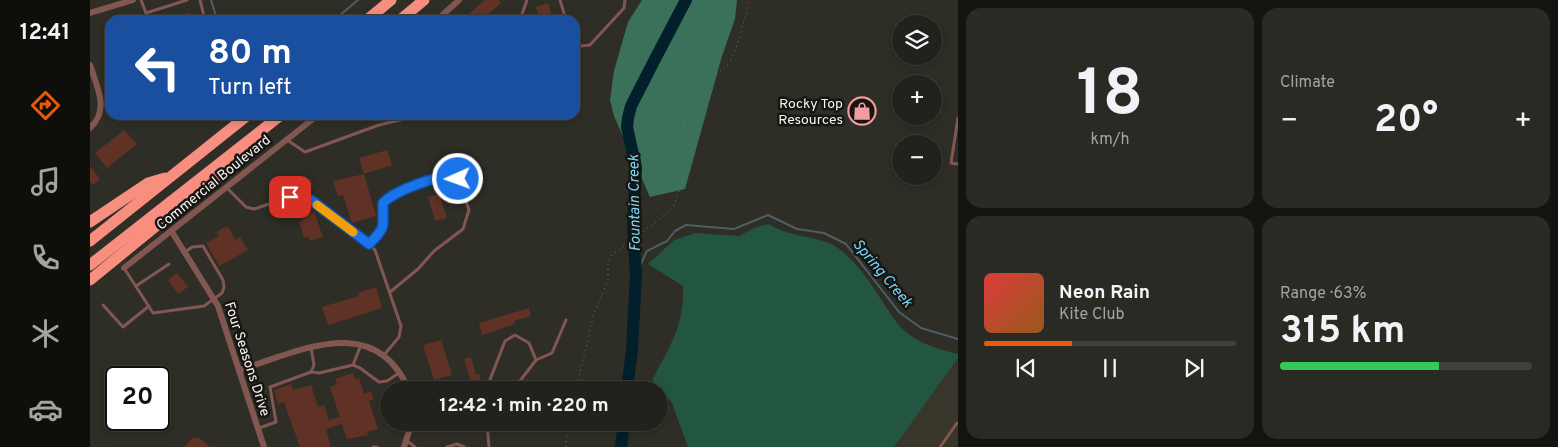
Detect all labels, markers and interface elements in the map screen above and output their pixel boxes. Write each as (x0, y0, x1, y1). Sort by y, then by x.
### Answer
map controls (892, 15, 942, 185)
button: layers (892, 15, 942, 65)
text: 12:41 (20, 20, 70, 47)
text: 80 m (208, 32, 292, 76)
icon: left (125, 35, 190, 100)
text: 18 (1077, 56, 1143, 138)
text: Climate (1280, 73, 1335, 93)
text: Turn left (208, 75, 291, 102)
button: + (892, 75, 942, 125)
icon: directions (28, 88, 63, 123)
place label: Rocky Top Resources (778, 96, 843, 129)
shop icon: Rocky Top Resources (847, 96, 877, 126)
text: 20° (1374, 97, 1438, 146)
text: − (1280, 104, 1298, 140)
text: + (1514, 104, 1532, 140)
text: km/h (1091, 130, 1129, 150)
street label: Commercial Boulevard (153, 132, 274, 234)
button: − (892, 135, 942, 185)
position arrow (431, 152, 483, 204)
water label: Fountain Creek (625, 154, 646, 252)
icon: music (28, 164, 63, 199)
pin (269, 176, 311, 218)
icon: arrive (276, 183, 304, 211)
water label: Spring Creek (848, 236, 916, 312)
icon: phone (28, 240, 63, 275)
text: Neon Rain (1059, 281, 1150, 305)
text: Range · 63% (1280, 284, 1367, 304)
street label: Four Seasons Drive (220, 300, 273, 419)
text: Kite Club (1059, 305, 1124, 325)
text: 315 km (1280, 308, 1405, 357)
icon: climate (28, 316, 63, 351)
icon: previous (1012, 354, 1040, 382)
icon: pause (1096, 354, 1124, 382)
icon: next (1180, 354, 1208, 382)
speed limit sign: 20 (105, 366, 170, 431)
icon: car (28, 392, 63, 427)
text: 12:42 · 1 min · 220 m (439, 394, 609, 418)

